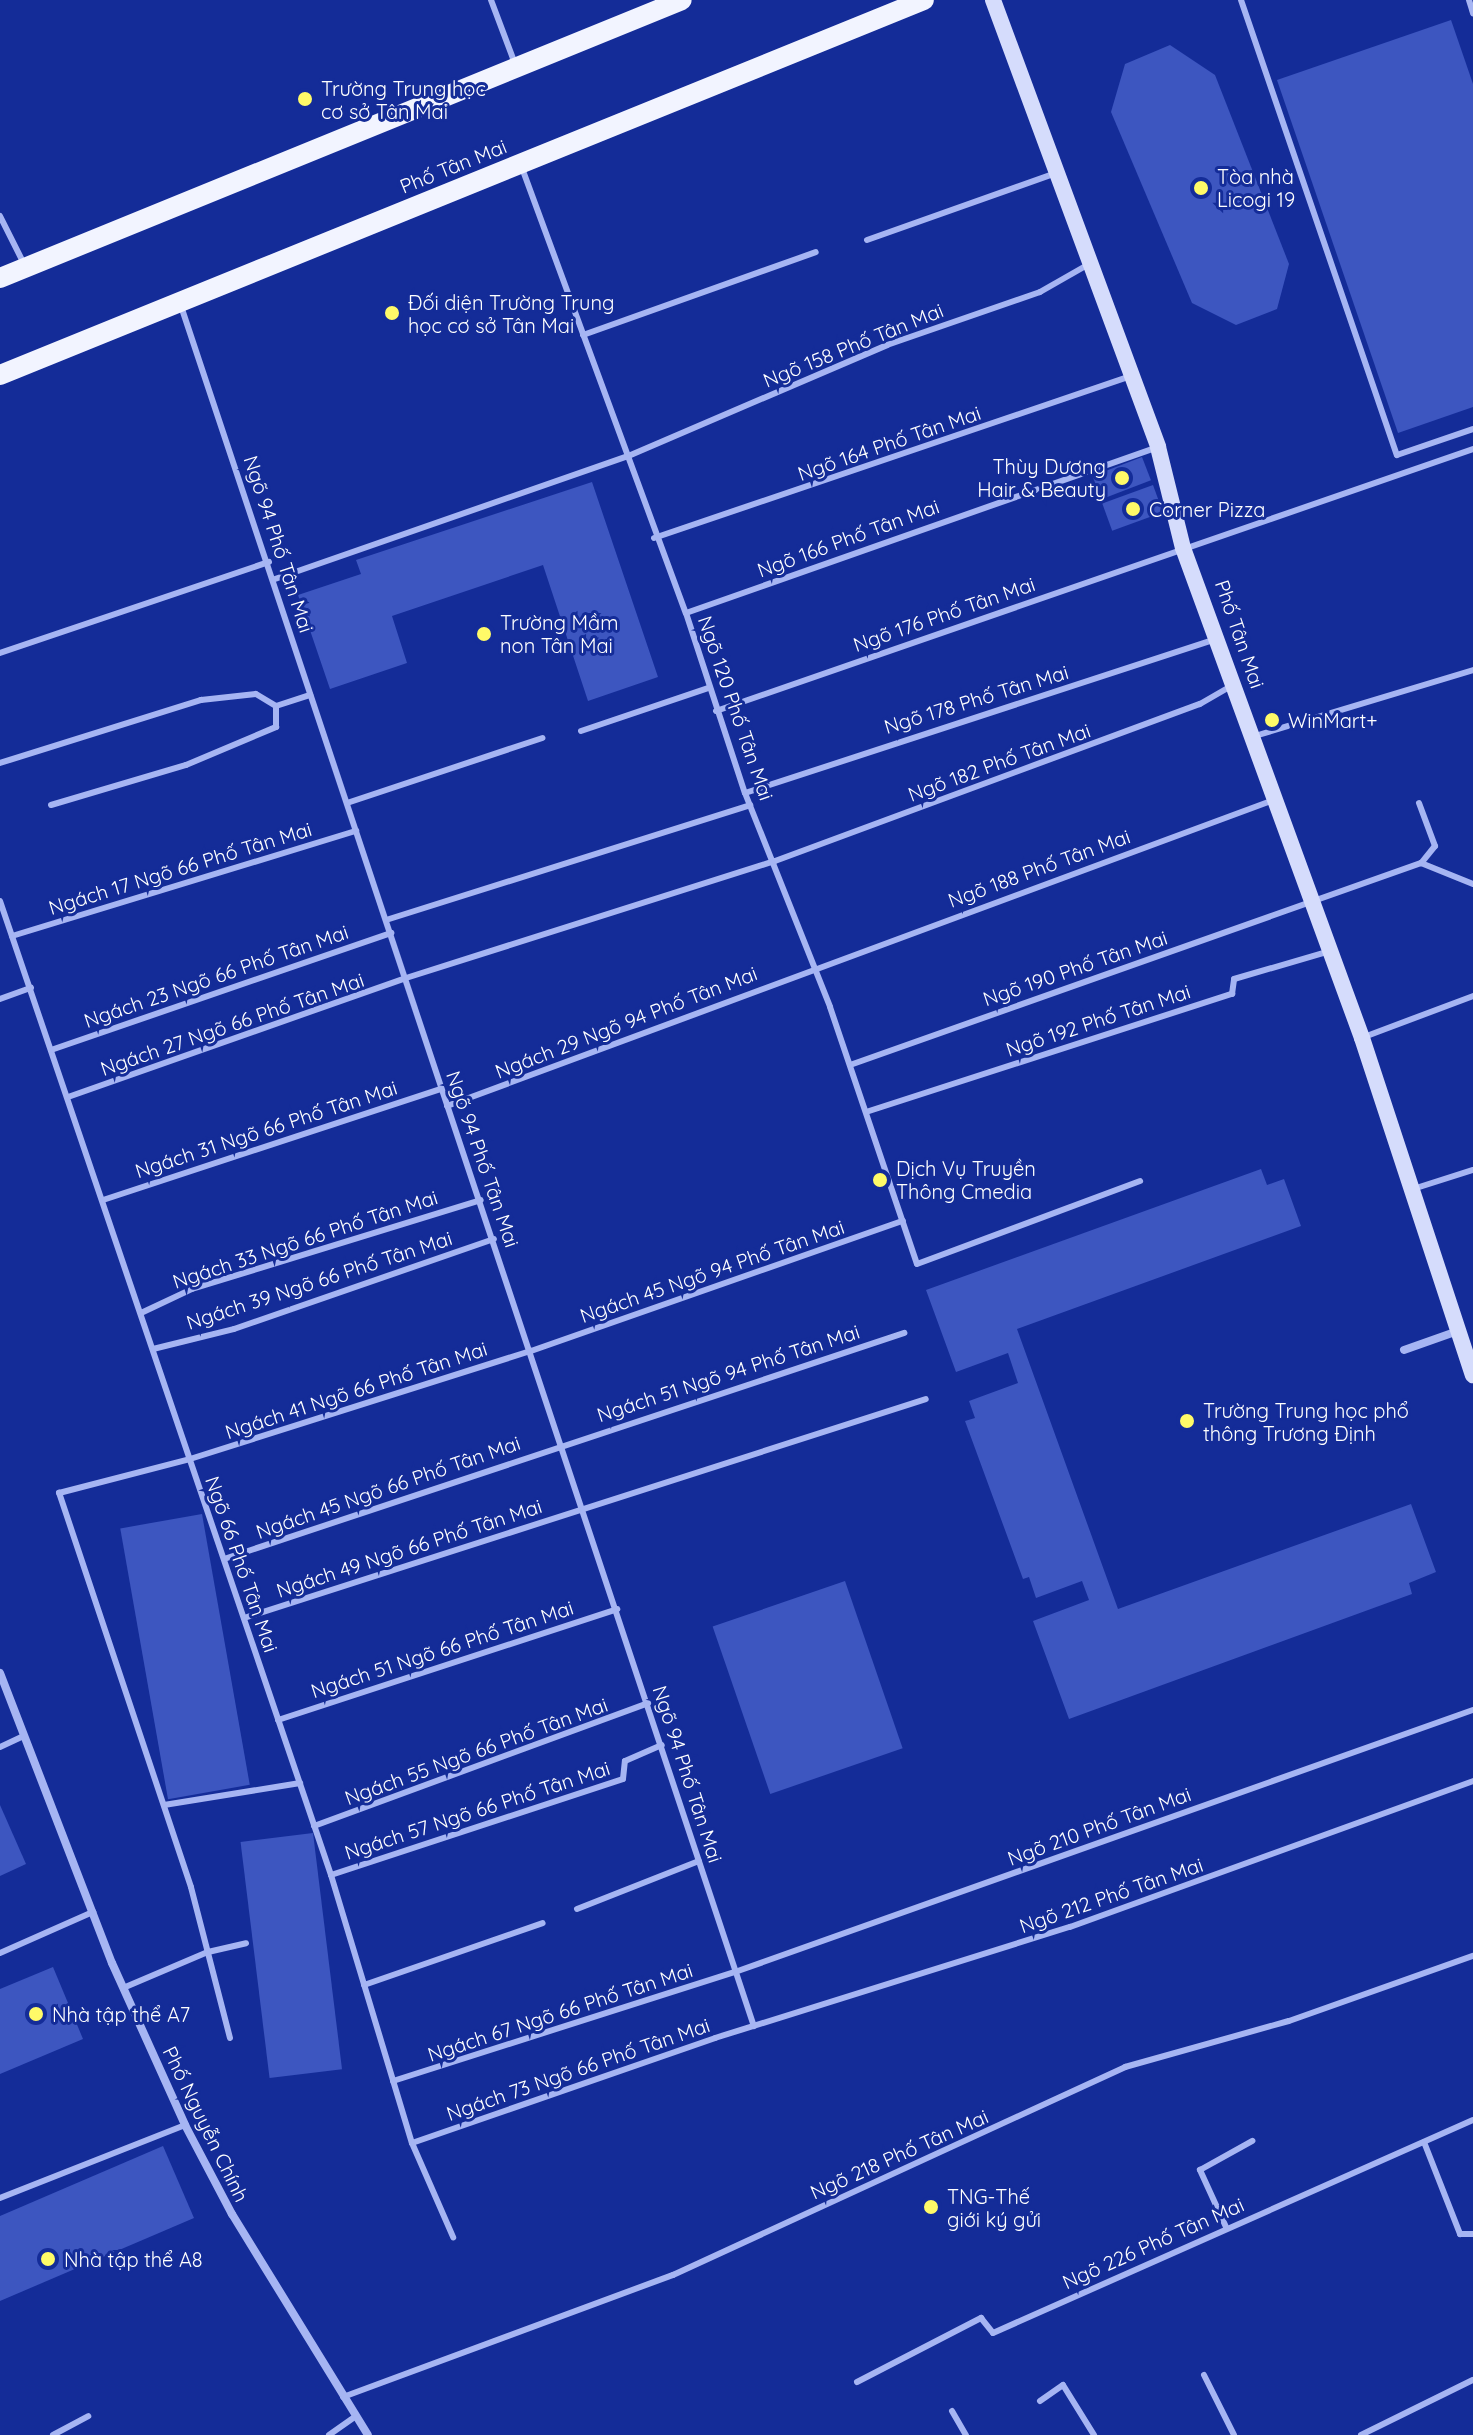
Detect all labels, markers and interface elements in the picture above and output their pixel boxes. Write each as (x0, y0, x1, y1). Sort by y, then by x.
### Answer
place label: Trường Trung học cơ sở Tân Mai (321, 76, 486, 123)
marker: Trường Trung học cơ sở Tân Mai (296, 90, 314, 108)
street label: Phố Tân Mai (396, 134, 510, 198)
place label: Tòa nhà Licogi 19 (1217, 164, 1295, 211)
marker: Tòa nhà Licogi 19 (1192, 179, 1210, 197)
place label: Đối diện Trường Trung học cơ sở Tân Mai (408, 290, 614, 337)
street label: Ngõ 158 Phố Tân Mai (759, 298, 947, 392)
marker: Đối diện Trường Trung học cơ sở Tân Mai (383, 304, 401, 322)
street label: Ngõ 164 Phố Tân Mai (794, 400, 984, 486)
street label: Ngõ 94 Phố Tân Mai (239, 452, 319, 636)
place label: Thùy Dương Hair & Beauty (977, 454, 1106, 501)
marker: Thùy Dương Hair & Beauty (1113, 469, 1131, 487)
street label: Ngõ 166 Phố Tân Mai (754, 494, 942, 582)
place label: Corner Pizza (1149, 497, 1265, 521)
marker: Corner Pizza (1124, 500, 1142, 518)
street label: Ngõ 176 Phố Tân Mai (850, 572, 1038, 656)
street label: Phố Tân Mai (1210, 577, 1270, 691)
place label: Trường Mầm non Tân Mai (500, 610, 618, 657)
street label: Ngõ 120 Phố Tân Mai (693, 613, 779, 803)
marker: Trường Mầm non Tân Mai (475, 625, 493, 643)
street label: Ngõ 178 Phố Tân Mai (881, 660, 1071, 738)
place label: WinMart+ (1288, 708, 1378, 732)
marker: WinMart+ (1263, 711, 1281, 729)
street label: Ngõ 182 Phố Tân Mai (905, 718, 1093, 806)
street label: Ngách 17 Ngõ 66 Phố Tân Mai (46, 816, 314, 920)
street label: Ngõ 188 Phố Tân Mai (945, 824, 1133, 912)
street label: Ngách 23 Ngõ 66 Phố Tân Mai (81, 919, 351, 1033)
street label: Ngõ 190 Phố Tân Mai (980, 925, 1170, 1011)
street label: Ngách 29 Ngõ 94 Phố Tân Mai (492, 961, 760, 1083)
street label: Ngách 27 Ngõ 66 Phố Tân Mai (97, 968, 367, 1080)
street label: Ngõ 192 Phố Tân Mai (1003, 979, 1193, 1061)
street label: Ngõ 94 Phố Tân Mai (442, 1068, 524, 1250)
street label: Ngách 31 Ngõ 66 Phố Tân Mai (132, 1075, 400, 1183)
place label: Dịch Vụ Truyền Thông Cmedia (896, 1156, 1036, 1203)
marker: Dịch Vụ Truyền Thông Cmedia (871, 1171, 889, 1189)
street label: Ngách 33 Ngõ 66 Phố Tân Mai (169, 1185, 441, 1293)
street label: Ngách 45 Ngõ 94 Phố Tân Mai (577, 1214, 847, 1328)
street label: Ngách 39 Ngõ 66 Phố Tân Mai (183, 1226, 455, 1334)
street label: Ngách 51 Ngõ 94 Phố Tân Mai (594, 1319, 862, 1427)
street label: Ngách 41 Ngõ 66 Phố Tân Mai (222, 1336, 490, 1444)
place label: Trường Trung học phổ thông Trương Định (1203, 1398, 1409, 1445)
marker: Trường Trung học phổ thông Trương Định (1178, 1412, 1196, 1430)
street label: Ngách 45 Ngõ 66 Phố Tân Mai (253, 1430, 523, 1544)
street label: Ngõ 66 Phố Tân Mai (201, 1473, 283, 1655)
street label: Ngách 49 Ngõ 66 Phố Tân Mai (273, 1494, 545, 1602)
street label: Ngách 51 Ngõ 66 Phố Tân Mai (308, 1595, 576, 1703)
street label: Ngõ 94 Phố Tân Mai (648, 1682, 728, 1866)
street label: Ngách 55 Ngõ 66 Phố Tân Mai (341, 1692, 611, 1810)
street label: Ngách 57 Ngõ 66 Phố Tân Mai (341, 1756, 613, 1864)
street label: Ngõ 210 Phố Tân Mai (1004, 1782, 1194, 1870)
street label: Ngõ 212 Phố Tân Mai (1016, 1852, 1206, 1938)
street label: Ngách 67 Ngõ 66 Phố Tân Mai (424, 1958, 696, 2066)
place label: Nhà tập thể A7 (52, 2002, 190, 2026)
marker: Nhà tập thể A7 (27, 2005, 45, 2023)
street label: Ngách 73 Ngõ 66 Phố Tân Mai (443, 2013, 713, 2125)
street label: Phố Nguyễn Chính (158, 2042, 254, 2206)
street label: Ngõ 218 Phố Tân Mai (806, 2104, 992, 2204)
place label: TNG-Thế giới ký gửi (947, 2184, 1041, 2231)
street label: Ngõ 226 Phố Tân Mai (1059, 2192, 1247, 2294)
marker: TNG-Thế giới ký gửi (922, 2198, 940, 2216)
place label: Nhà tập thể A8 (64, 2247, 203, 2271)
marker: Nhà tập thể A8 (39, 2250, 57, 2268)

